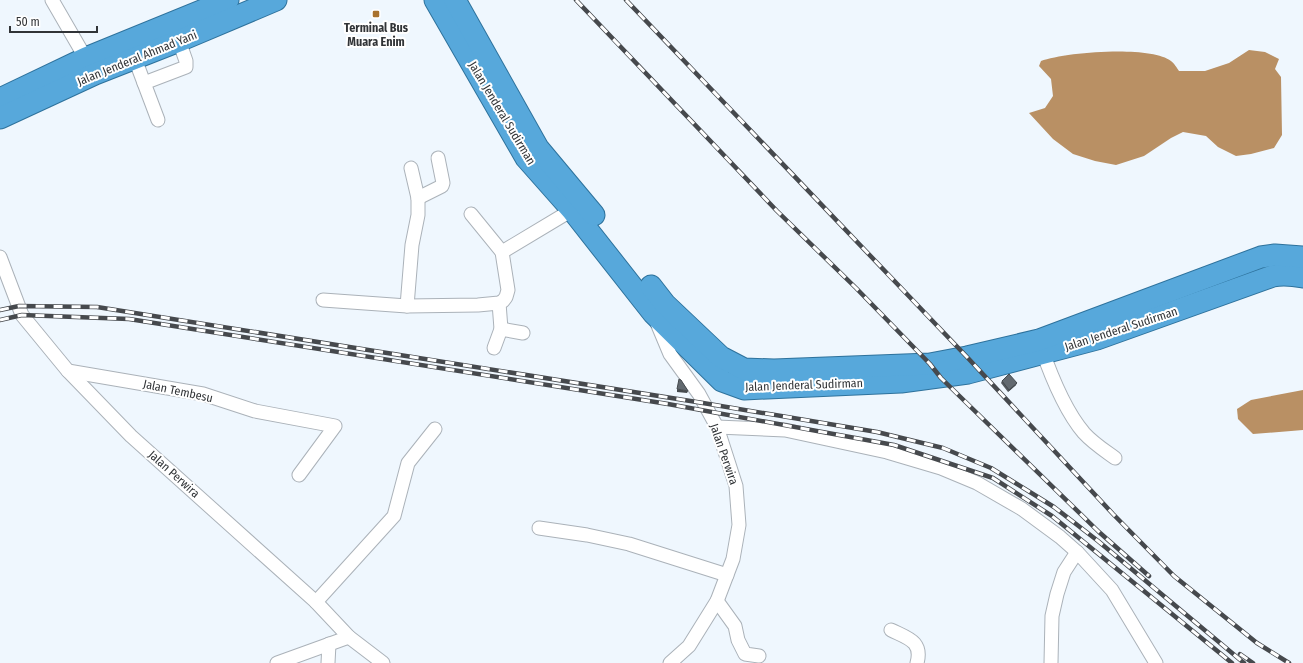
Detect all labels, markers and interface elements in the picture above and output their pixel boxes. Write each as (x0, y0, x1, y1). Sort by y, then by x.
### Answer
scale bar (10, 8, 97, 34)
marker: Terminal Bus Muara Enim (371, 9, 381, 19)
text: 50 m (16, 15, 40, 29)
place label: Terminal Bus Muara Enim (344, 21, 409, 49)
street label: Jalan Jenderal Ahmad Yani (75, 28, 199, 88)
street label: Jalan Jenderal Sudirman (466, 59, 538, 167)
street label: Jalan Jenderal Sudirman (1063, 304, 1179, 354)
street label: Jalan Jenderal Sudirman (745, 376, 863, 394)
street label: Jalan Tembesu (142, 377, 214, 405)
street label: Jalan Perwira (707, 422, 741, 487)
street label: Jalan Perwira (146, 447, 202, 501)

